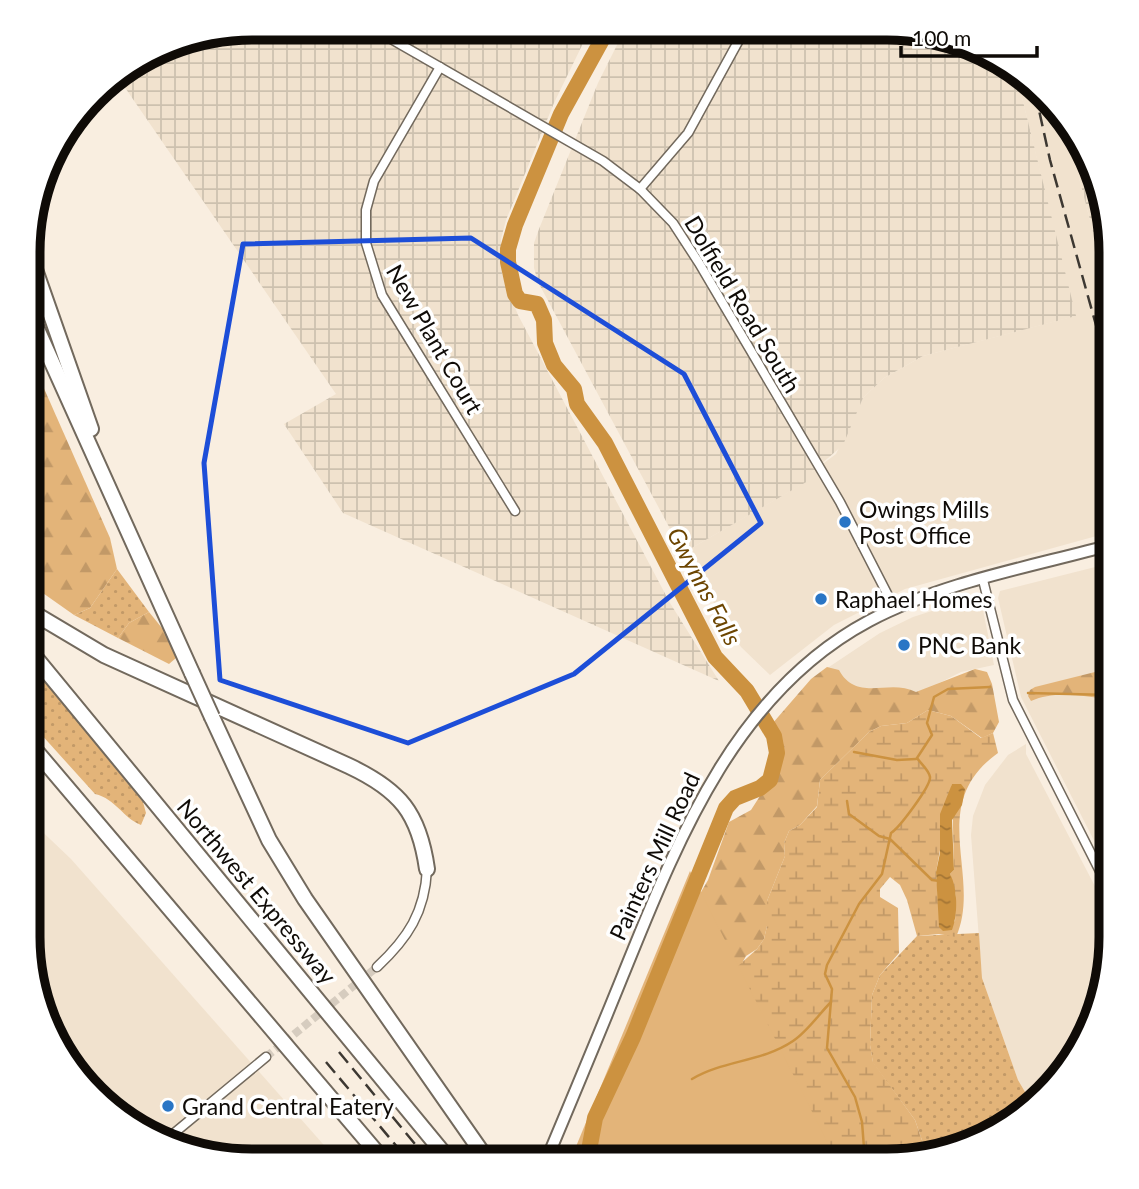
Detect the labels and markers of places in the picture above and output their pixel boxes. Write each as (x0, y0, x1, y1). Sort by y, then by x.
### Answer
place label: Owings Mills Post Office (859, 495, 989, 549)
marker: Owings Mills Post Office (837, 514, 853, 530)
place label: Raphael Homes (835, 585, 993, 613)
marker: Raphael Homes (813, 591, 829, 607)
place label: PNC Bank (918, 631, 1022, 659)
marker: PNC Bank (896, 637, 912, 653)
place label: Grand Central Eatery (182, 1092, 394, 1120)
marker: Grand Central Eatery (160, 1098, 176, 1114)

